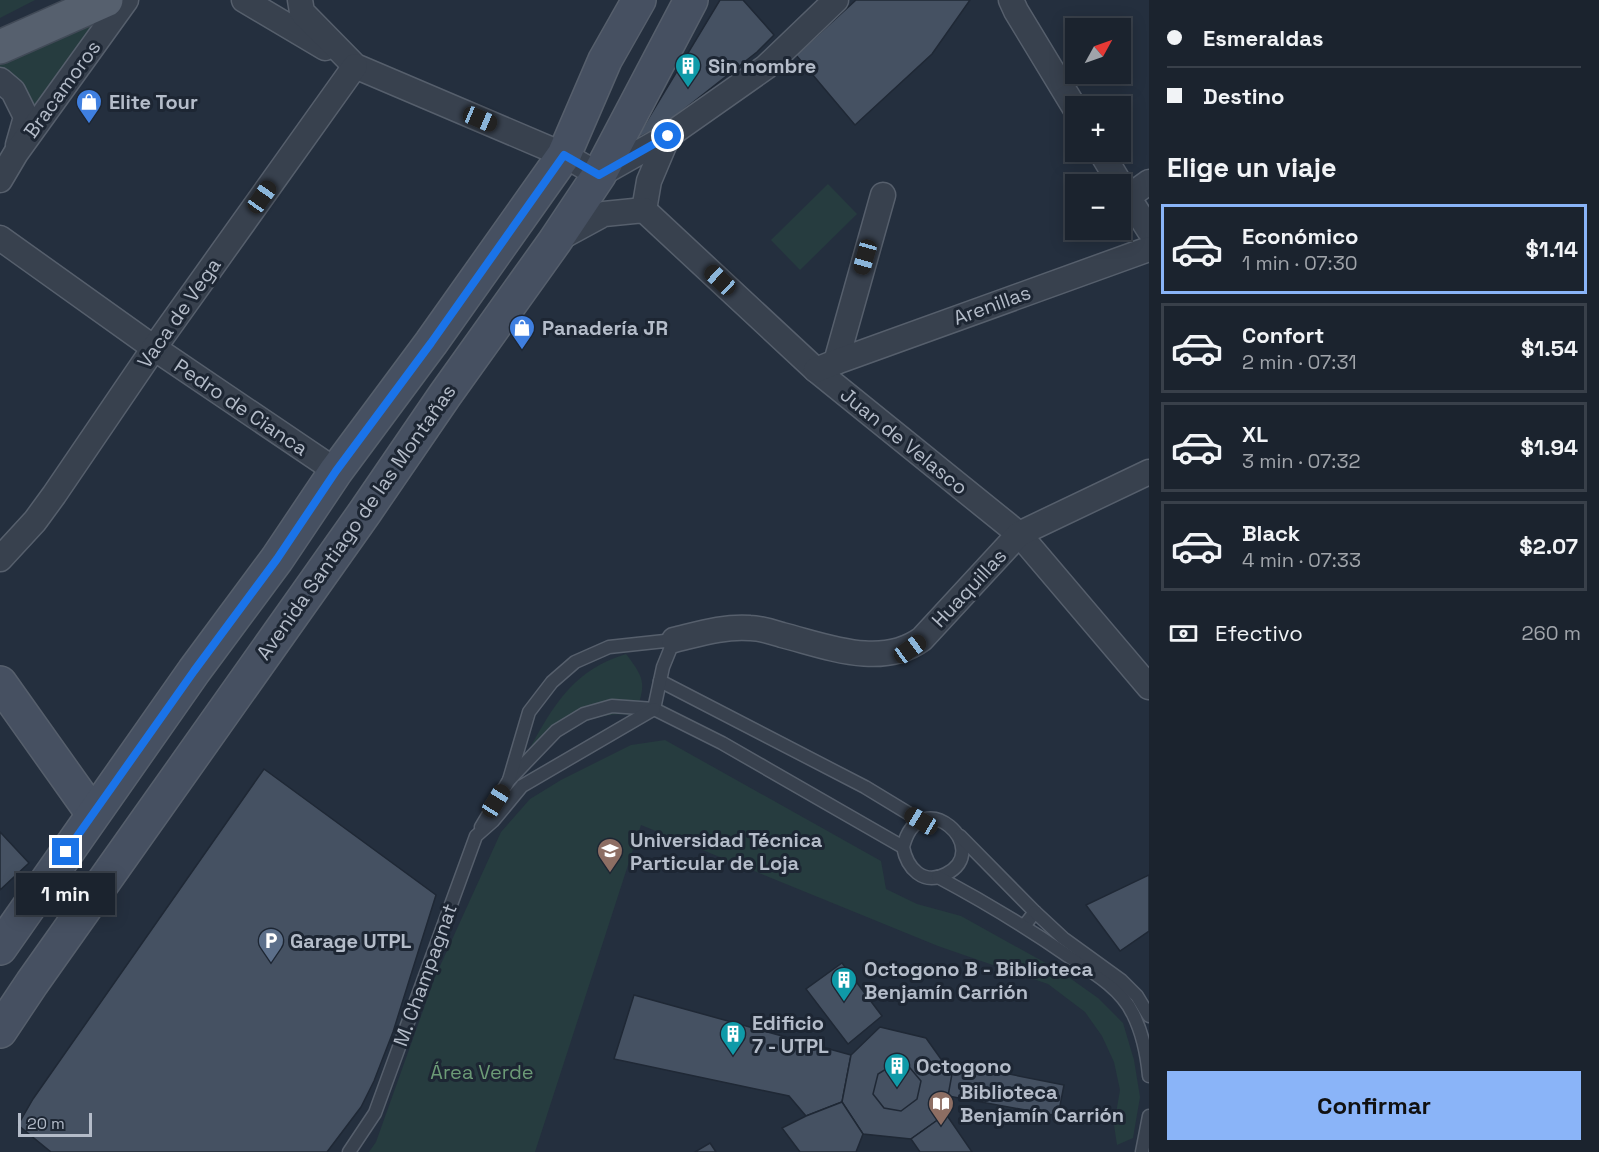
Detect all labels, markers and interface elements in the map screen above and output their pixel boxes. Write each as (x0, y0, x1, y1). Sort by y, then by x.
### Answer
north arrow (1065, 18, 1131, 84)
map controls (1065, 18, 1131, 240)
text: Esmeraldas (1203, 24, 1323, 52)
street label: Bracamoros (18, 35, 106, 143)
building icon: Sin nombre (673, 51, 703, 89)
place label: Sin nombre (708, 53, 816, 79)
text: Destino (1203, 82, 1285, 110)
shop icon: Elite Tour (74, 87, 104, 125)
place label: Elite Tour (109, 89, 198, 115)
button: + (1065, 96, 1131, 162)
car (460, 104, 500, 134)
route start (654, 122, 681, 149)
text: Elige un viaje (1167, 150, 1337, 185)
button: − (1065, 174, 1131, 240)
car (244, 177, 280, 217)
icon: car (1170, 222, 1224, 276)
text: Económico (1242, 222, 1359, 250)
text: $1.14 (1525, 235, 1578, 263)
car (851, 237, 879, 277)
text: 1 min · 07:30 (1242, 250, 1358, 276)
street label: Vaca de Vega (131, 253, 227, 373)
car (701, 261, 739, 299)
street label: Arenillas (950, 279, 1034, 331)
shop icon: Panadería JR (507, 313, 537, 351)
place label: Panadería JR (542, 315, 668, 341)
icon: car (1170, 321, 1224, 375)
text: Confort (1242, 321, 1324, 349)
text: $1.54 (1521, 334, 1578, 362)
text: 2 min · 07:31 (1242, 349, 1357, 375)
street label: Pedro de Cianca (169, 353, 313, 461)
street label: Avenida Santiago de las Montañas (250, 379, 462, 665)
street label: Juan de Velasco (835, 382, 973, 500)
icon: car (1170, 420, 1224, 474)
text: XL (1242, 420, 1268, 448)
text: $1.94 (1521, 433, 1578, 461)
text: 3 min · 07:32 (1242, 448, 1361, 474)
icon: car (1170, 519, 1224, 573)
text: Black (1242, 519, 1300, 547)
text: $2.07 (1519, 532, 1578, 560)
street label: Huaquillas (926, 543, 1012, 633)
text: 4 min · 07:33 (1242, 547, 1361, 573)
icon: cash (1167, 617, 1200, 650)
text: Efectivo (1215, 619, 1303, 647)
text: 260 m (1522, 620, 1581, 646)
car (890, 631, 930, 667)
car (479, 781, 513, 821)
car (901, 804, 941, 838)
place label: Universidad Técnica Particular de Loja (630, 827, 823, 876)
school or university icon: Universidad Técnica Particular de Loja (595, 836, 625, 874)
route end (52, 838, 79, 865)
callout: 1 min (16, 873, 116, 915)
text: 1 min (41, 881, 90, 907)
street label: M. Champagnat (387, 900, 463, 1050)
parking icon: Garage UTPL (256, 926, 286, 964)
place label: Garage UTPL (290, 928, 411, 954)
place label: Octogono B - Biblioteca Benjamín Carrión (864, 956, 1094, 1005)
building icon: Octogono B - Biblioteca Benjamín Carrión (829, 965, 859, 1003)
place label: Edificio 7 - UTPL (752, 1010, 829, 1059)
building icon: Edificio 7 - UTPL (718, 1019, 748, 1057)
building icon: Octogono (882, 1051, 912, 1089)
place label: Octogono (916, 1053, 1011, 1079)
park label: Área Verde (430, 1059, 534, 1085)
button: Confirmar (1167, 1071, 1581, 1140)
place label: Biblioteca Benjamín Carrión (960, 1079, 1124, 1128)
library icon: Biblioteca Benjamín Carrión (926, 1089, 956, 1127)
scale bar (18, 1110, 92, 1138)
text: 20 m (27, 1113, 65, 1134)

